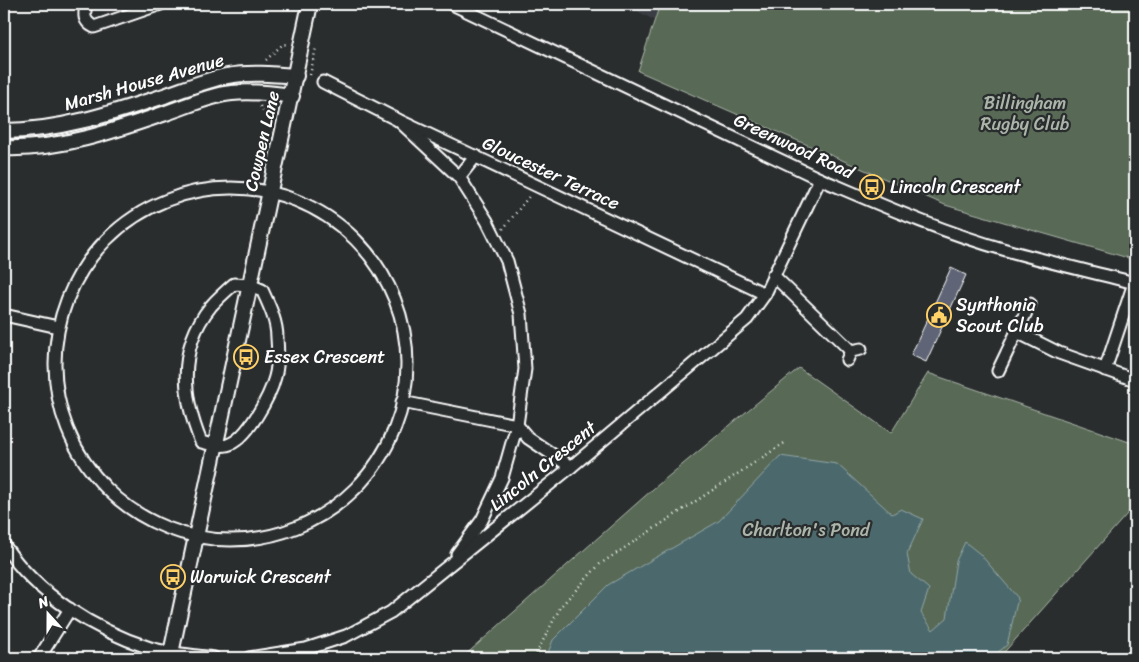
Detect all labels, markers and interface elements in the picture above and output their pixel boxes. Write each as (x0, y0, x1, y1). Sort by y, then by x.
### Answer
street label: Marsh House Avenue (60, 44, 228, 120)
park label: Billingham Rugby Club (981, 87, 1070, 140)
street label: Cowpen Lane (235, 88, 289, 194)
street label: Greenwood Road (728, 104, 861, 189)
street label: Gloucester Terrace (477, 127, 625, 219)
place label: Lincoln Crescent (890, 171, 1021, 203)
bus stop icon: Lincoln Crescent (859, 174, 885, 200)
place label: Synthonia Scout Club (956, 289, 1044, 342)
public building icon: Synthonia Scout Club (926, 302, 952, 328)
place label: Essex Crescent (264, 341, 385, 373)
bus stop icon: Essex Crescent (233, 344, 259, 370)
street label: Lincoln Crescent (482, 412, 604, 519)
park label: Charlton's Pond (743, 514, 871, 546)
place label: Warwick Crescent (190, 561, 332, 593)
bus stop icon: Warwick Crescent (160, 564, 186, 590)
text: N (34, 589, 53, 616)
north arrow (22, 590, 72, 640)

